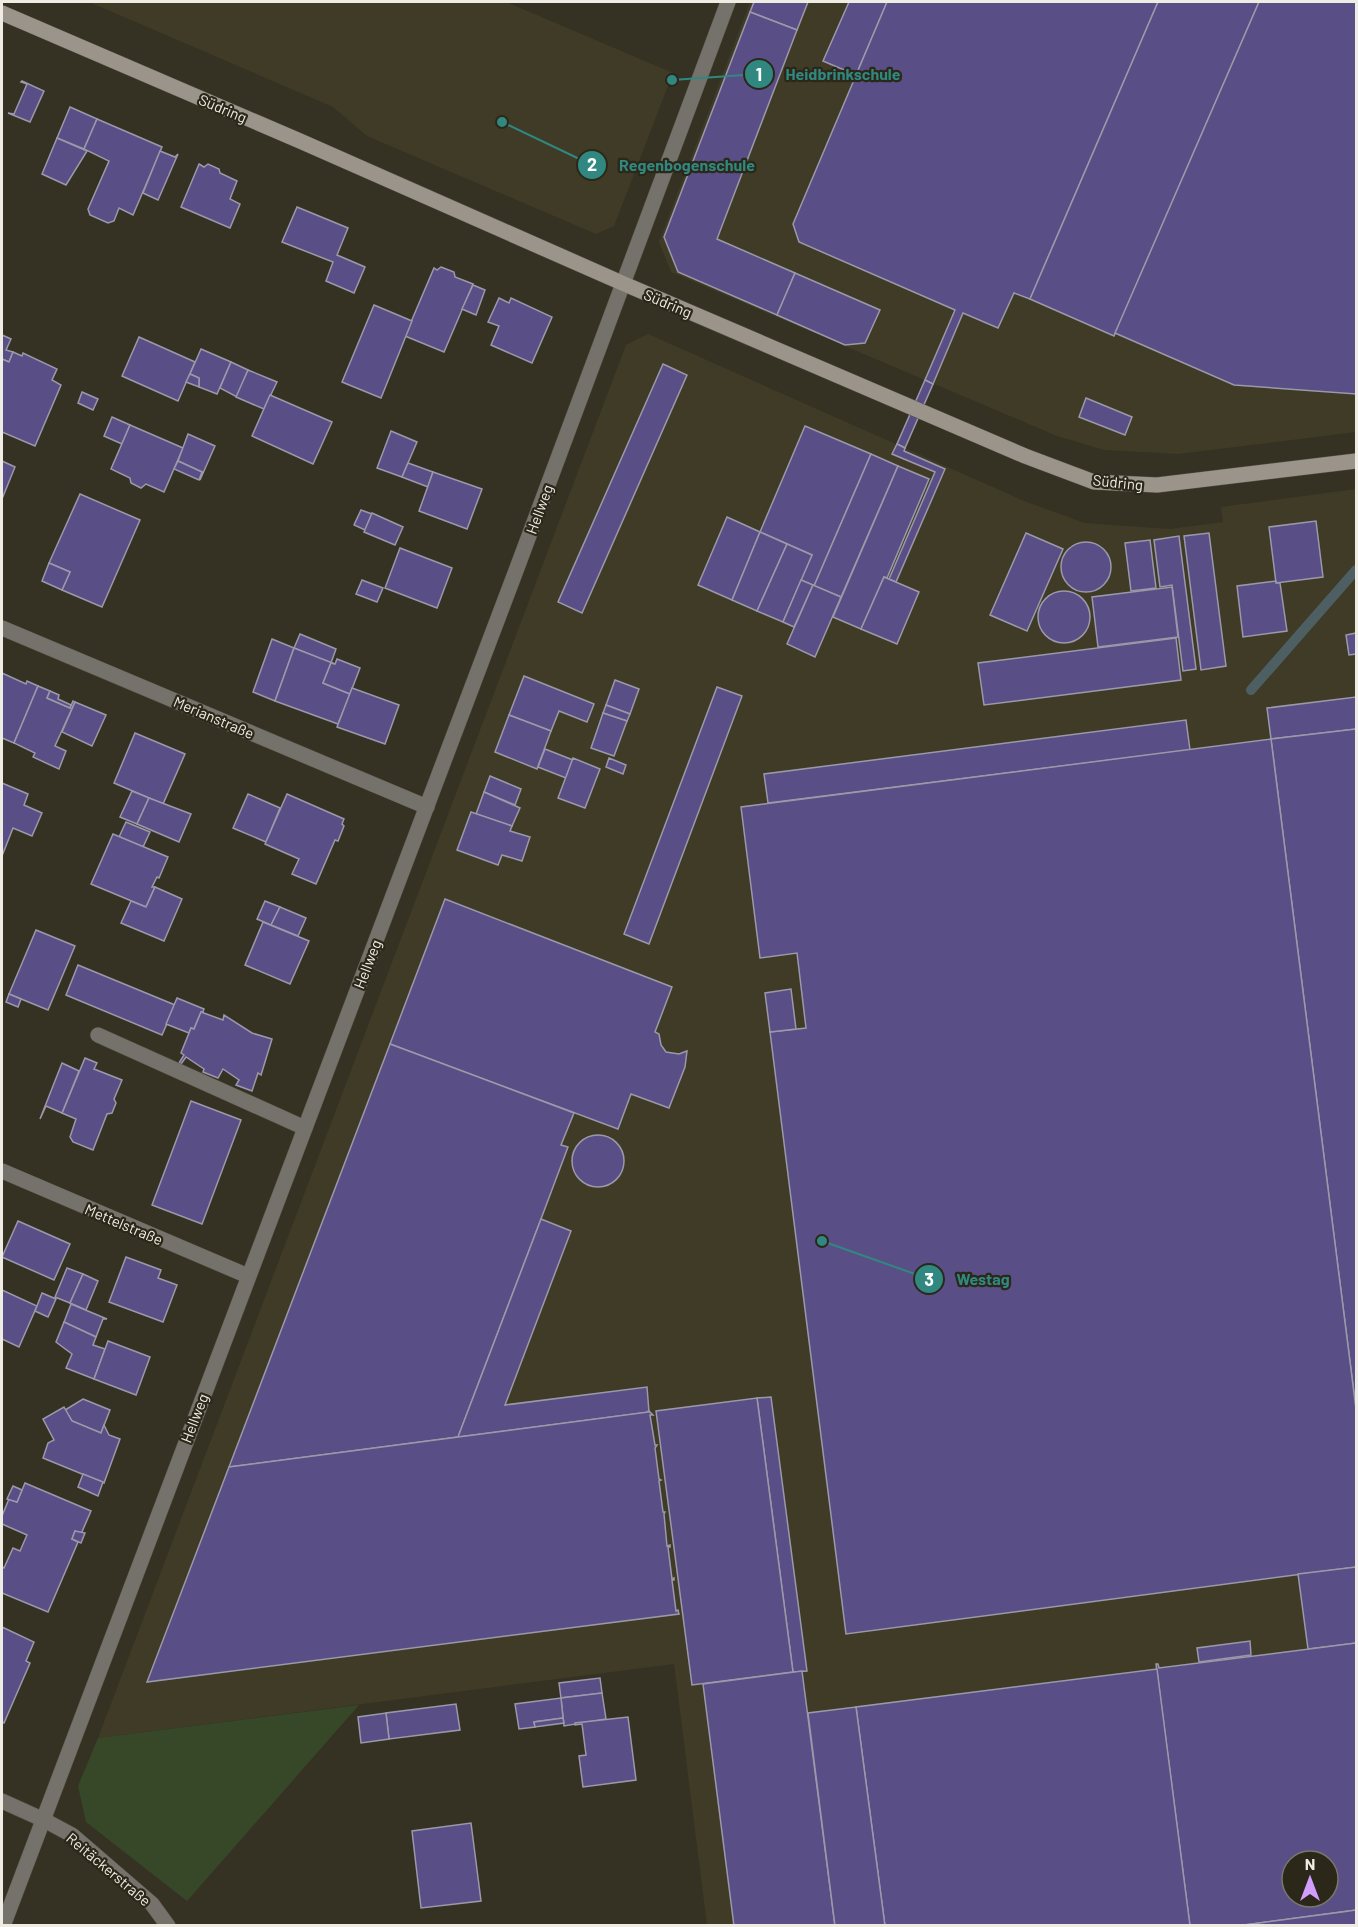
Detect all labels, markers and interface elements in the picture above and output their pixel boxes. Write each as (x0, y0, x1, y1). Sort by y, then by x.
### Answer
callout: Heidbrinkschule (744, 57, 913, 91)
text: 1 (756, 63, 762, 85)
text: Heidbrinkschule (785, 64, 901, 83)
street label: Südring (196, 90, 250, 126)
callout: Regenbogenschule (577, 148, 767, 182)
text: 2 (587, 153, 597, 175)
text: Regenbogenschule (619, 155, 755, 174)
street label: Südring (641, 285, 695, 321)
street label: Südring (1092, 470, 1144, 494)
street label: Hellweg (522, 482, 556, 536)
street label: Merianstraße (171, 692, 257, 742)
street label: Hellweg (349, 937, 385, 991)
street label: Mettelstraße (82, 1200, 166, 1248)
callout: Westag (914, 1262, 1021, 1296)
text: 3 (924, 1268, 934, 1290)
text: Westag (956, 1269, 1010, 1288)
street label: Hellweg (176, 1391, 212, 1445)
street label: Reitäckerstraße (63, 1829, 155, 1909)
north arrow (1280, 1849, 1340, 1909)
text: N (1305, 1854, 1315, 1873)

